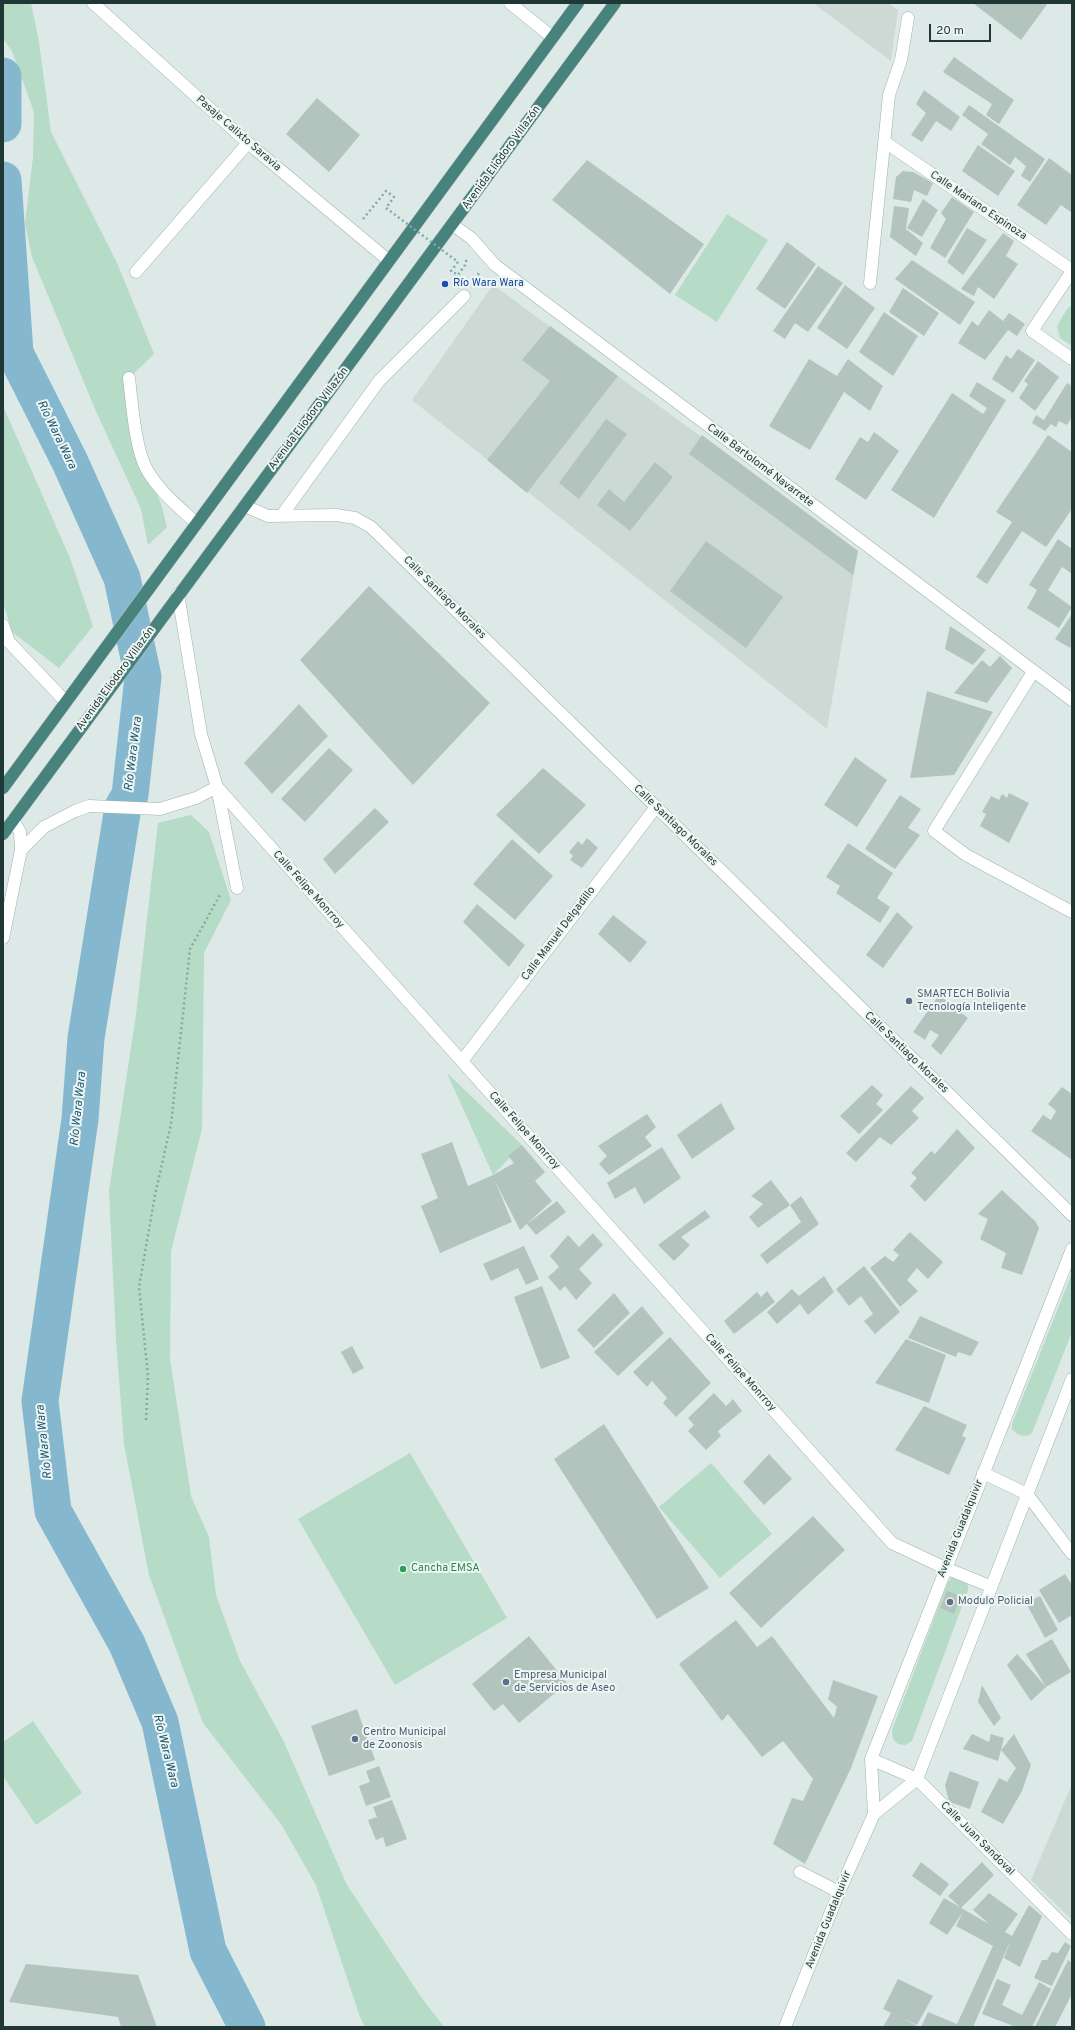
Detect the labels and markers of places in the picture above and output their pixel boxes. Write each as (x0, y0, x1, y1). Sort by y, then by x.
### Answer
place label: Río Wara Wara (453, 277, 524, 291)
marker: Río Wara Wara (440, 279, 450, 289)
place label: SMARTECH Bolivia Tecnología Inteligente (917, 988, 1026, 1014)
marker: SMARTECH Bolivia Tecnología Inteligente (904, 996, 914, 1006)
place label: Cancha EMSA (411, 1562, 480, 1576)
marker: Cancha EMSA (398, 1564, 408, 1574)
place label: Modulo Policial (958, 1595, 1033, 1609)
marker: Modulo Policial (945, 1597, 955, 1607)
place label: Empresa Municipal de Servicios de Aseo (514, 1669, 615, 1695)
marker: Empresa Municipal de Servicios de Aseo (501, 1677, 511, 1687)
place label: Centro Municipal de Zoonosis (363, 1726, 446, 1752)
marker: Centro Municipal de Zoonosis (350, 1734, 360, 1744)

